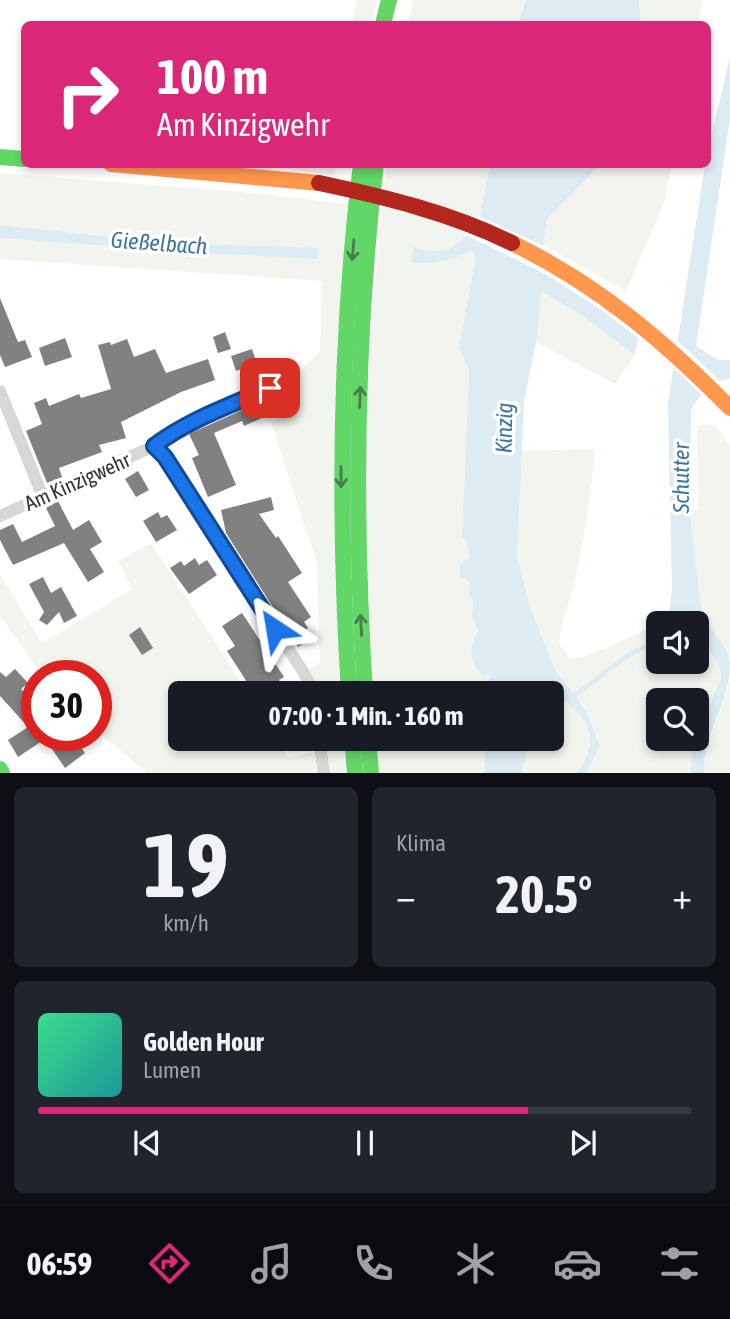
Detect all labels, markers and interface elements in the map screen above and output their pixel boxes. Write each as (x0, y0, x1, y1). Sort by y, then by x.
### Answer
text: 100 m (157, 48, 268, 104)
icon: right (42, 49, 133, 140)
text: Am Kinzigwehr (157, 106, 330, 143)
water label: Gießelbach (110, 227, 208, 259)
one-way arrow (346, 239, 359, 261)
pin (240, 358, 300, 418)
icon: arrive (251, 369, 289, 407)
one-way arrow (353, 386, 366, 409)
water label: Kinzig (491, 402, 517, 454)
water label: Schutter (668, 441, 694, 514)
street label: Am Kinzigwehr (20, 447, 134, 515)
one-way arrow (334, 466, 348, 489)
position arrow (238, 592, 312, 666)
map controls (646, 611, 709, 751)
button: sound (646, 611, 709, 674)
one-way arrow (354, 614, 367, 637)
speed limit sign: 30 (21, 660, 112, 751)
button: search (646, 688, 709, 751)
text: 07:00 · 1 Min. · 160 m (269, 701, 463, 731)
text: 19 (143, 812, 229, 916)
text: Klima (396, 830, 446, 856)
text: 20.5° (496, 864, 592, 924)
text: − (396, 874, 416, 917)
text: + (672, 874, 692, 917)
text: km/h (163, 910, 209, 936)
text: Golden Hour (143, 1027, 263, 1057)
text: Lumen (143, 1057, 201, 1083)
icon: previous (128, 1124, 166, 1162)
icon: pause (346, 1124, 384, 1162)
icon: next (564, 1124, 602, 1162)
icon: directions (145, 1239, 194, 1288)
icon: music (247, 1239, 296, 1288)
icon: phone (349, 1239, 398, 1288)
icon: climate (451, 1239, 500, 1288)
icon: car (553, 1239, 602, 1288)
icon: filters (655, 1239, 704, 1288)
text: 06:59 (26, 1245, 92, 1282)

